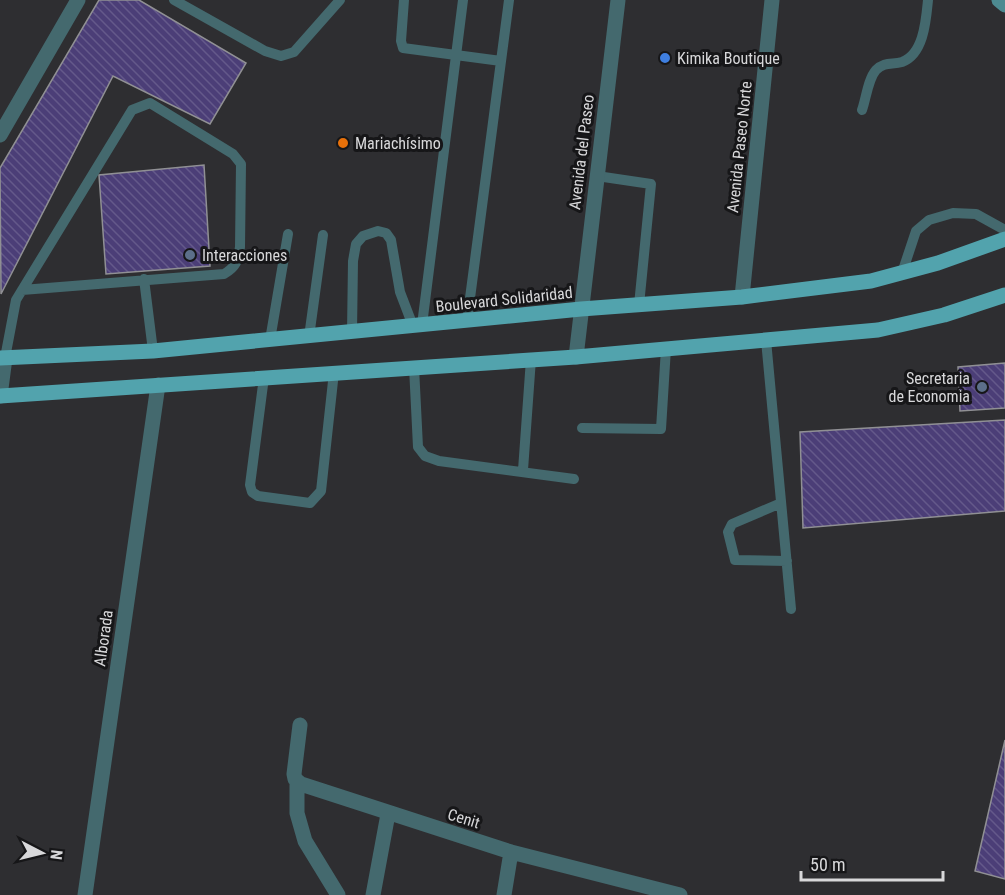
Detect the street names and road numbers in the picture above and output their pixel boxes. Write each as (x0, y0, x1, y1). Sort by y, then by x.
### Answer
street label: Avenida Paseo Norte (723, 80, 756, 214)
street label: Avenida del Paseo (565, 93, 598, 211)
street label: Boulevard Solidaridad (435, 283, 573, 316)
street label: Alborada (90, 609, 117, 667)
street label: Cenit (445, 805, 483, 832)

